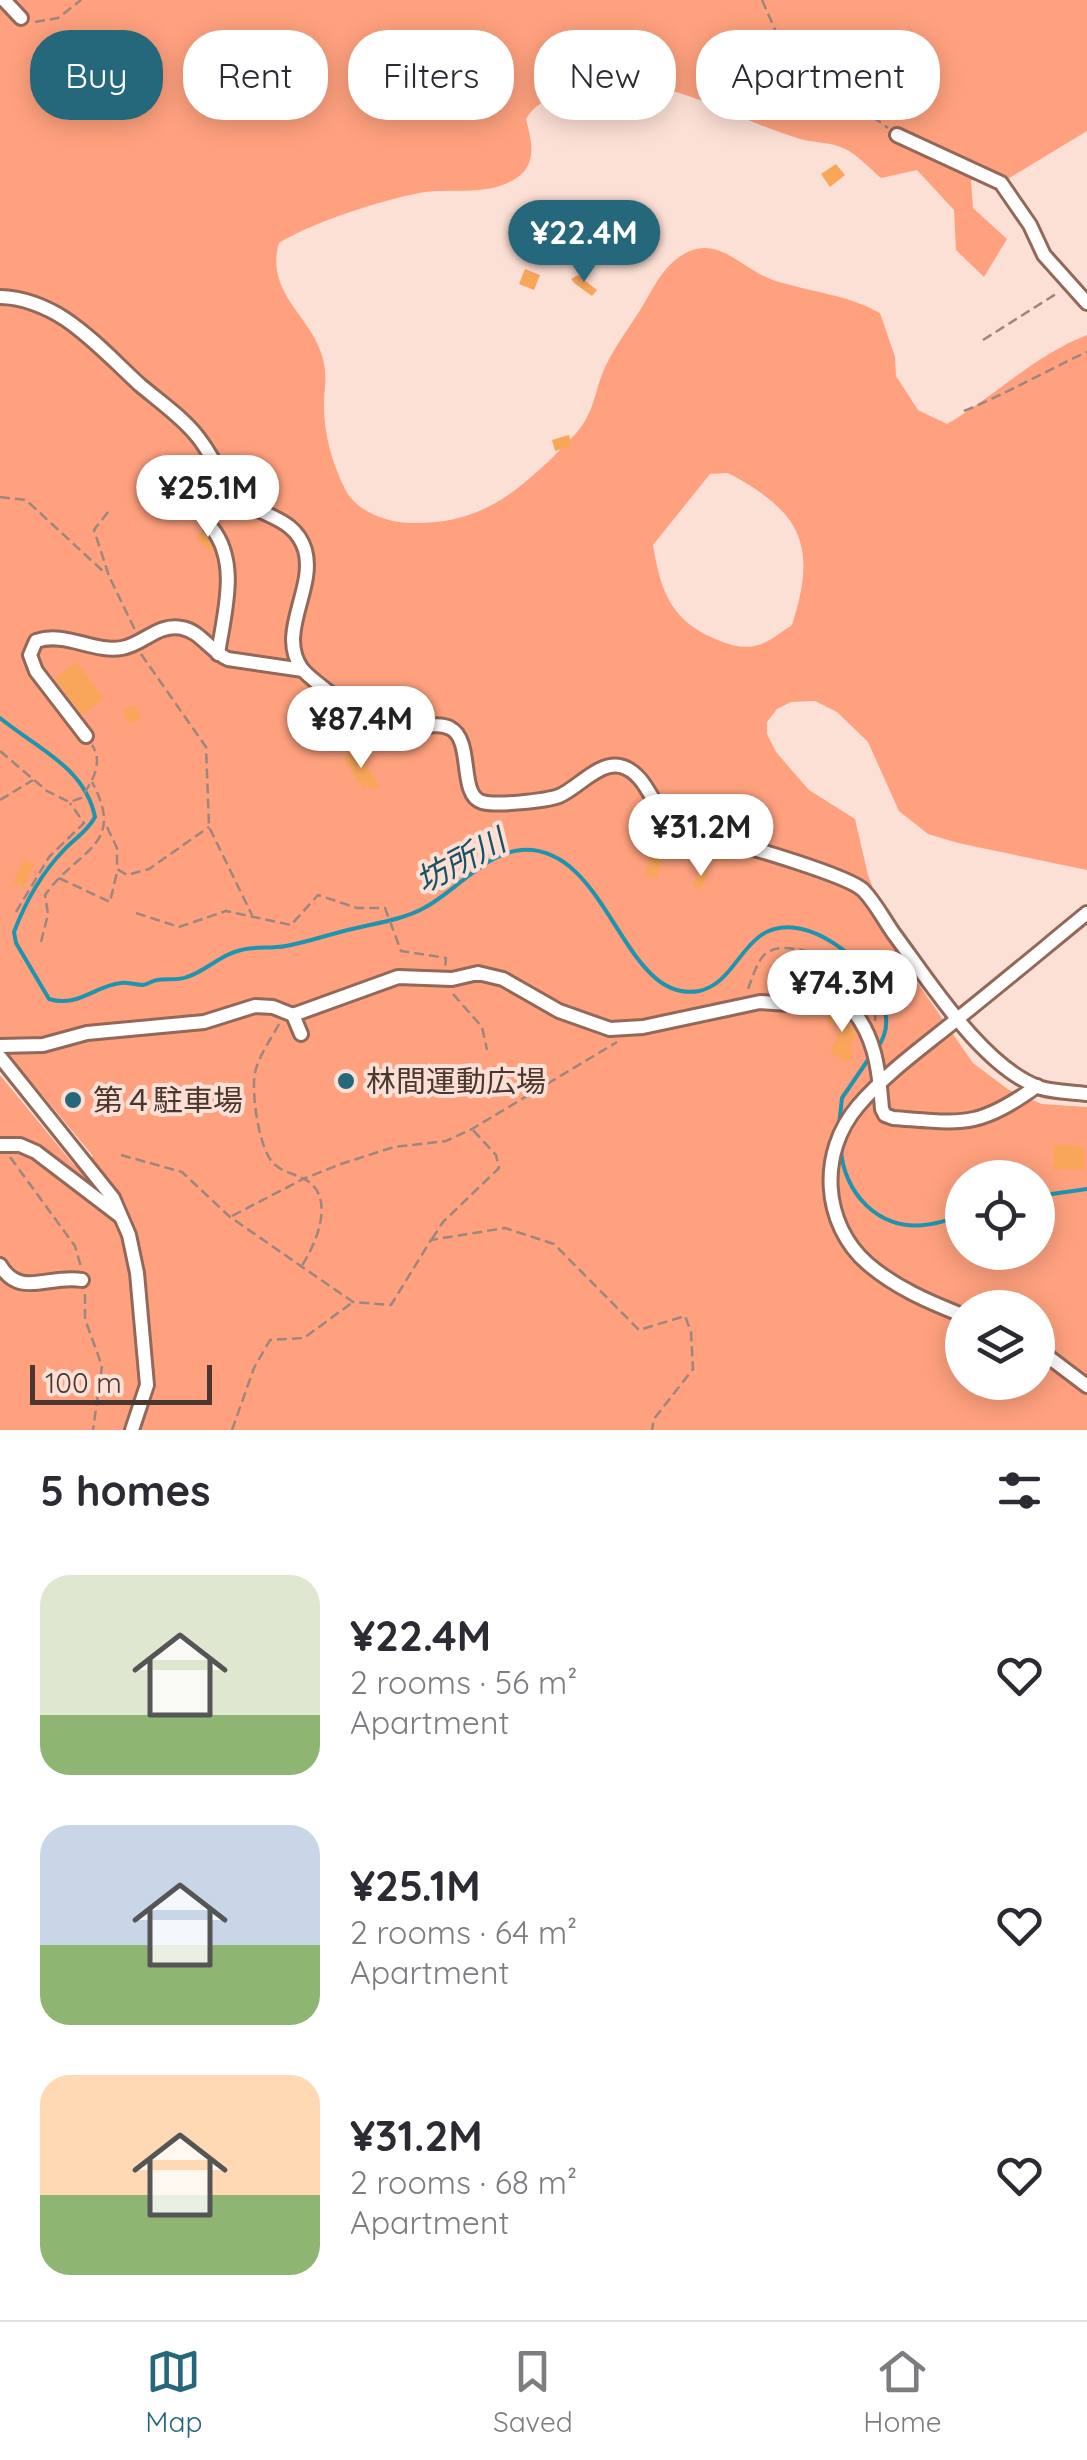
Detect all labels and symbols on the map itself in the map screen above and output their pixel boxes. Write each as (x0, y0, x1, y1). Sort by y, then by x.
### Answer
pin: ¥22.4M (503, 200, 665, 285)
pin: ¥25.1M (127, 455, 289, 540)
pin: ¥87.4M (280, 686, 442, 771)
pin: ¥31.2M (620, 794, 782, 879)
water label: 坊所川 (408, 818, 514, 900)
pin: ¥74.3M (761, 950, 923, 1035)
place label: 林間運動広場 (366, 1062, 546, 1100)
marker: 林間運動広場 (335, 1070, 357, 1092)
place label: 第４駐車場 (93, 1081, 243, 1119)
marker: 第４駐車場 (62, 1089, 84, 1111)
scale bar (30, 1360, 212, 1404)

